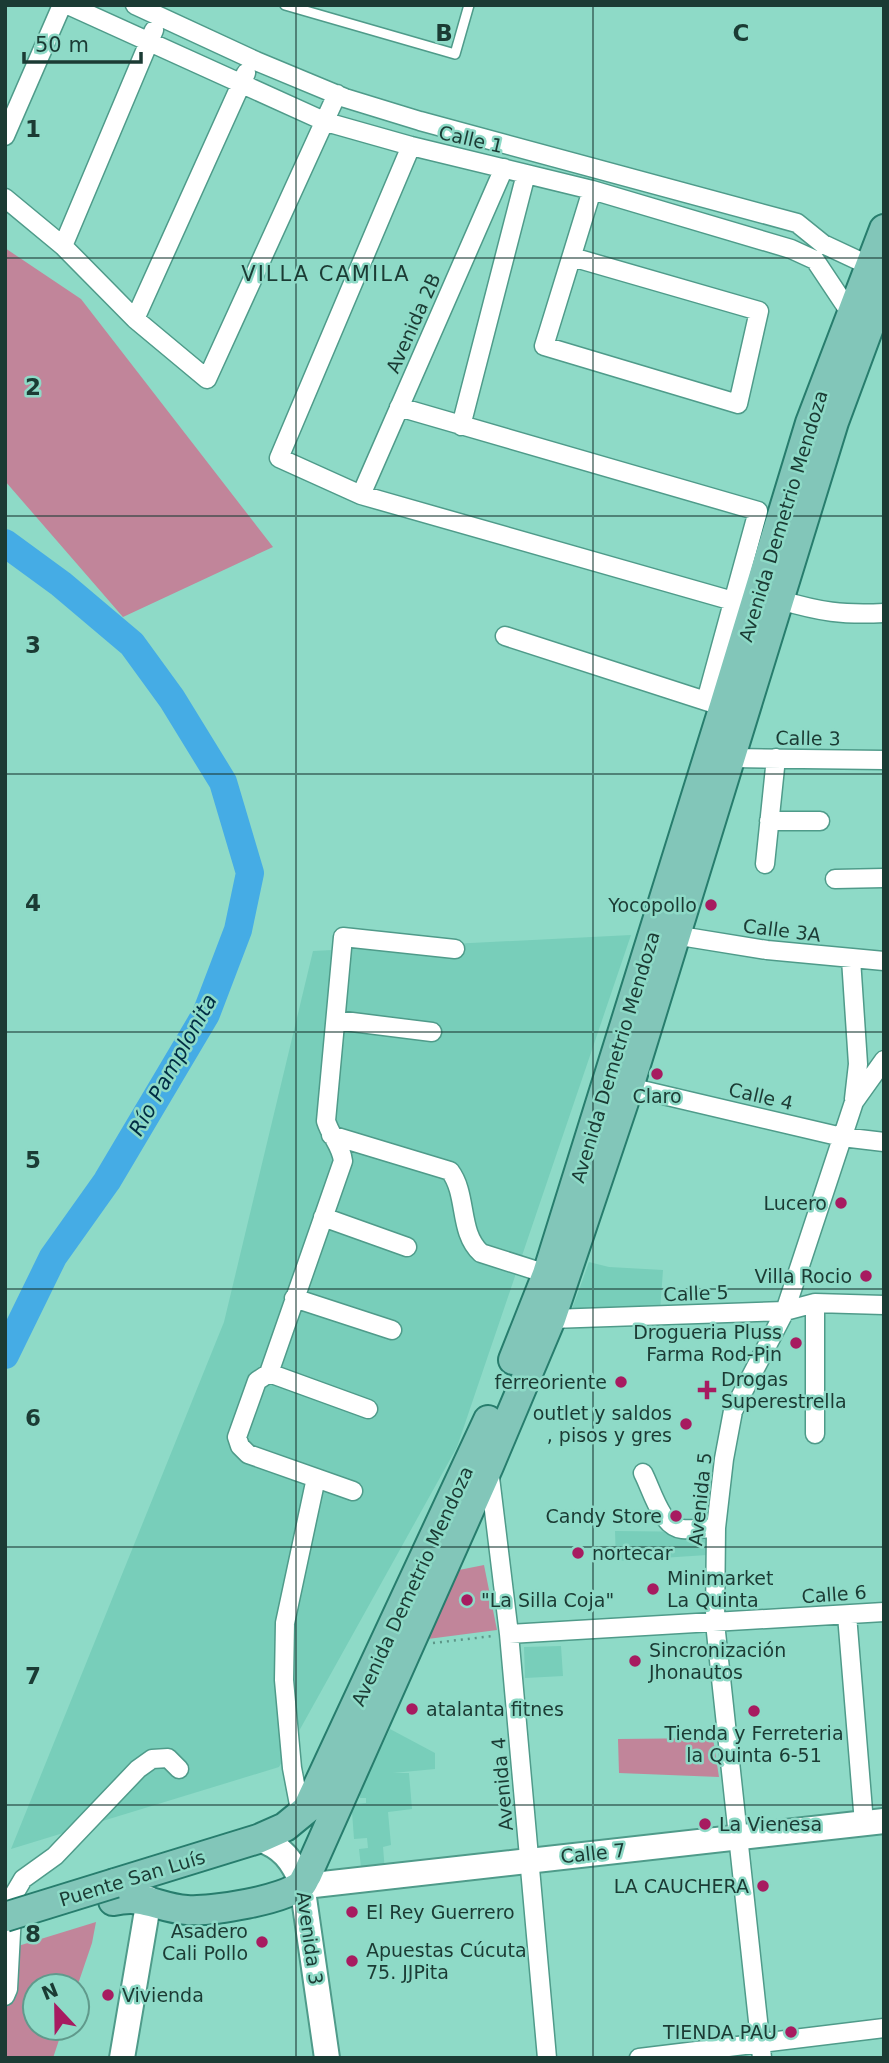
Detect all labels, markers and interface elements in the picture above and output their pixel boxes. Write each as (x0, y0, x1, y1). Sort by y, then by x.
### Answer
text: B (435, 20, 453, 46)
text: C (733, 20, 749, 46)
scale bar (24, 21, 142, 65)
text: 50 m (35, 33, 89, 57)
text: 1 (25, 116, 41, 142)
street label: Calle 1 (437, 121, 505, 157)
district label: VILLA CAMILA (241, 262, 411, 286)
street label: Avenida 2B (381, 270, 445, 376)
text: 2 (25, 374, 41, 400)
street label: Avenida Demetrio Mendoza (734, 387, 832, 645)
text: 3 (25, 632, 41, 658)
street label: Calle 3 (775, 726, 841, 750)
text: 4 (25, 890, 41, 916)
place label: Yocopollo (607, 894, 697, 916)
marker: Yocopollo (703, 897, 719, 913)
street label: Calle 3A (742, 914, 822, 946)
street label: Avenida Demetrio Mendoza (566, 928, 664, 1186)
water label: Río Pamplonita (124, 990, 222, 1140)
marker: Claro (649, 1066, 665, 1082)
street label: Calle 4 (727, 1078, 795, 1114)
place label: Claro (632, 1085, 682, 1107)
text: 5 (25, 1147, 41, 1173)
place label: Lucero (764, 1192, 827, 1214)
marker: Lucero (833, 1195, 849, 1211)
place label: Villa Rocio (755, 1265, 852, 1287)
marker: Villa Rocio (858, 1268, 874, 1284)
street label: Calle 5 (663, 1281, 729, 1305)
place label: Drogueria Pluss Farma Rod-Pin (633, 1321, 782, 1365)
marker: Drogueria Pluss Farma Rod-Pin (788, 1335, 804, 1351)
place label: Drogas Superestrella (721, 1368, 847, 1412)
place label: ferreoriente (494, 1371, 607, 1393)
marker: ferreoriente (613, 1374, 629, 1390)
marker: Drogas Superestrella (699, 1382, 715, 1398)
place label: outlet y saldos , pisos y gres (533, 1402, 672, 1446)
text: 6 (25, 1405, 41, 1431)
marker: outlet y saldos , pisos y gres (678, 1416, 694, 1432)
street label: Avenida 5 (684, 1451, 716, 1547)
street label: Avenida Demetrio Mendoza (347, 1463, 477, 1709)
place label: Candy Store (545, 1505, 662, 1527)
marker: Candy Store (668, 1508, 684, 1524)
place label: nortecar (592, 1542, 673, 1564)
marker: nortecar (570, 1545, 586, 1561)
place label: Minimarket La Quinta (667, 1567, 773, 1611)
marker: Minimarket La Quinta (645, 1581, 661, 1597)
street label: Calle 6 (801, 1581, 867, 1607)
place label: "La Silla Coja" (481, 1589, 614, 1611)
marker: "La Silla Coja" (459, 1592, 475, 1608)
place label: Sincronización Jhonautos (648, 1639, 786, 1683)
marker: Sincronización Jhonautos (627, 1653, 643, 1669)
text: 7 (25, 1663, 41, 1689)
place label: atalanta fitnes (426, 1698, 564, 1720)
marker: atalanta fitnes (404, 1701, 420, 1717)
marker: Tienda y Ferreteria la Quinta 6-51 (746, 1703, 762, 1719)
place label: Tienda y Ferreteria la Quinta 6-51 (663, 1722, 844, 1766)
street label: Avenida 4 (487, 1736, 517, 1832)
place label: La Vienesa (719, 1813, 822, 1835)
marker: La Vienesa (697, 1816, 713, 1832)
street label: Calle 7 (559, 1839, 627, 1867)
street label: Puente San Luís (56, 1845, 208, 1911)
place label: LA CAUCHERA (614, 1875, 749, 1897)
marker: LA CAUCHERA (755, 1878, 771, 1894)
street label: Avenida 3 (293, 1890, 327, 1986)
place label: El Rey Guerrero (366, 1901, 515, 1923)
marker: El Rey Guerrero (344, 1904, 360, 1920)
place label: Asadero Cali Pollo (162, 1920, 248, 1964)
text: 8 (25, 1921, 41, 1947)
marker: Asadero Cali Pollo (254, 1934, 270, 1950)
place label: Apuestas Cúcuta 75. JJPita (366, 1939, 527, 1983)
marker: Apuestas Cúcuta 75. JJPita (344, 1953, 360, 1969)
north arrow (21, 1972, 91, 2042)
text: N (38, 1978, 61, 2004)
place label: Vivienda (122, 1984, 204, 2006)
marker: Vivienda (100, 1987, 116, 2003)
place label: TIENDA PAU (662, 2021, 777, 2043)
marker: TIENDA PAU (783, 2024, 799, 2040)

